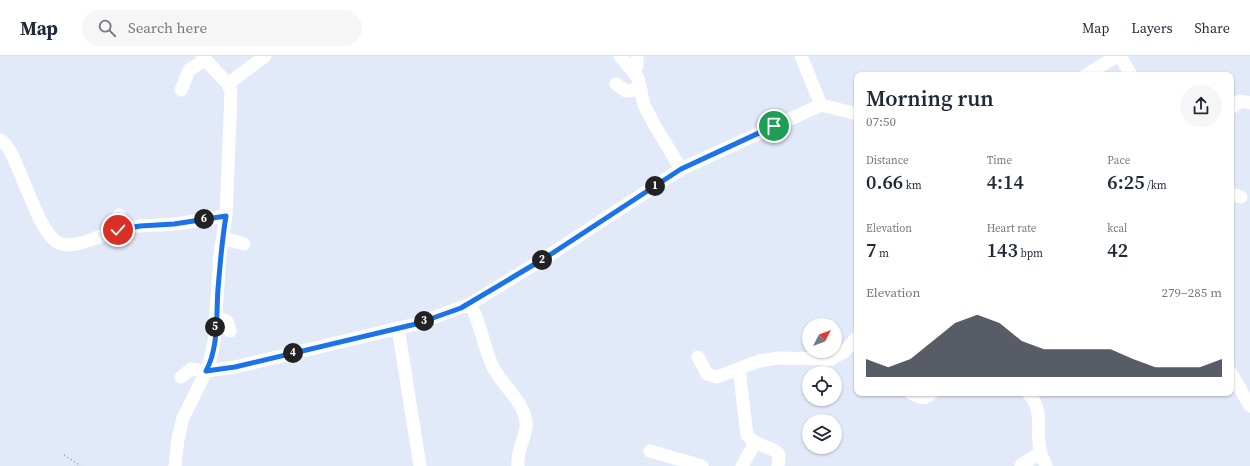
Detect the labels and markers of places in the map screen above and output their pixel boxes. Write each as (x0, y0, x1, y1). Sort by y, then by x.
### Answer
pin (757, 109, 791, 143)
pin: 1 (645, 176, 665, 196)
pin: 6 (194, 209, 214, 229)
pin (101, 213, 135, 247)
pin: 2 (532, 250, 552, 270)
pin: 3 (414, 311, 434, 331)
pin: 5 (205, 317, 225, 337)
pin: 4 (283, 343, 303, 363)

